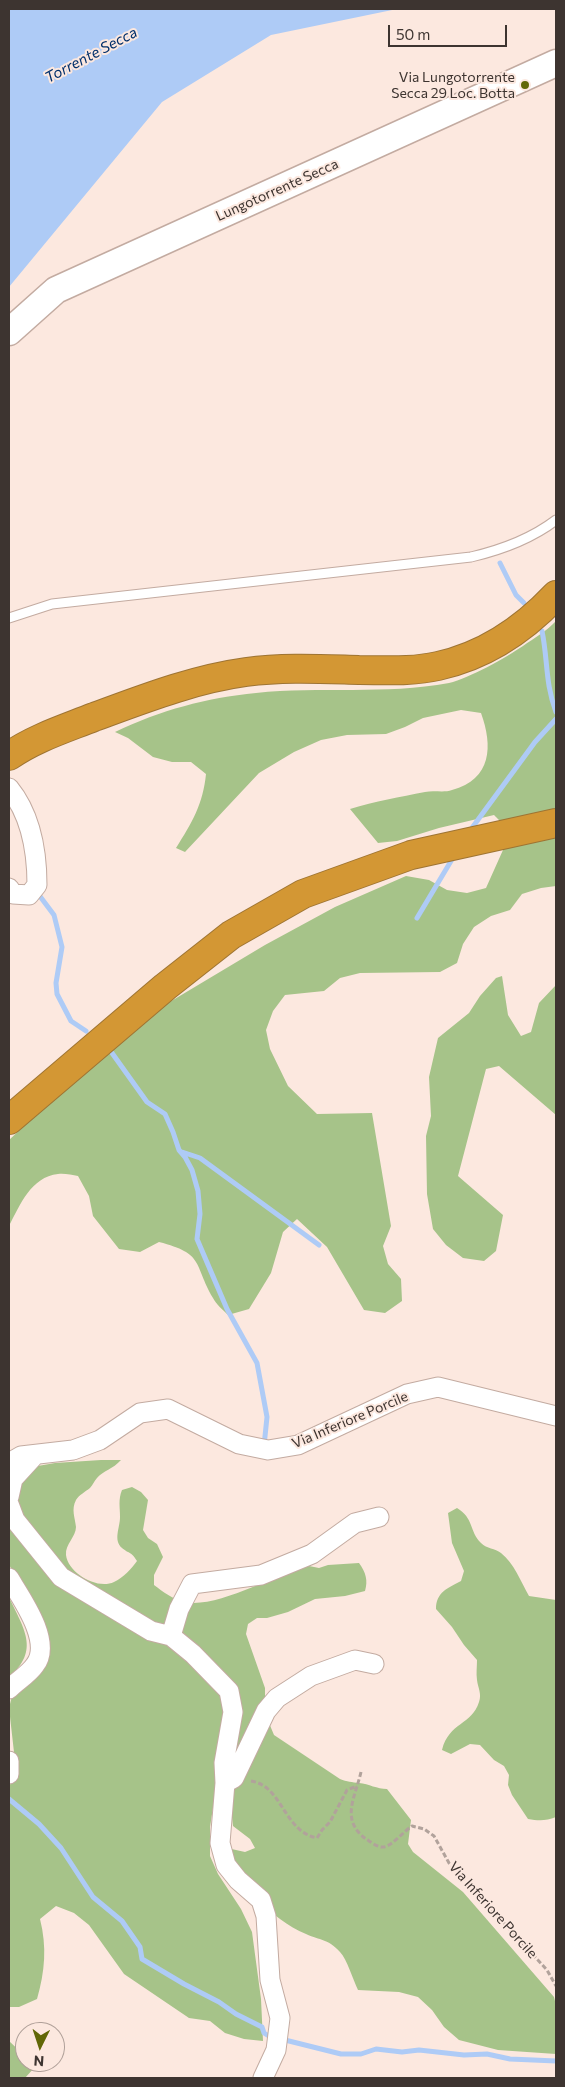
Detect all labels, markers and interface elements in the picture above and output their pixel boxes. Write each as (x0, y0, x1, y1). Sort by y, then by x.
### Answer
scale bar (390, 15, 509, 47)
water label: Torrente Secca (42, 23, 140, 87)
text: 50 m (396, 25, 430, 43)
place label: Via Lungotorrente Secca 29 Loc. Botta (391, 69, 515, 102)
marker: Via Lungotorrente Secca 29 Loc. Botta (519, 79, 531, 91)
street label: Lungotorrente Secca (213, 155, 341, 225)
street label: Via Inferiore Porcile (289, 1388, 411, 1452)
street label: Via Inferiore Porcile (445, 1858, 541, 1962)
north arrow (15, 2022, 65, 2072)
text: N (33, 2053, 45, 2070)

